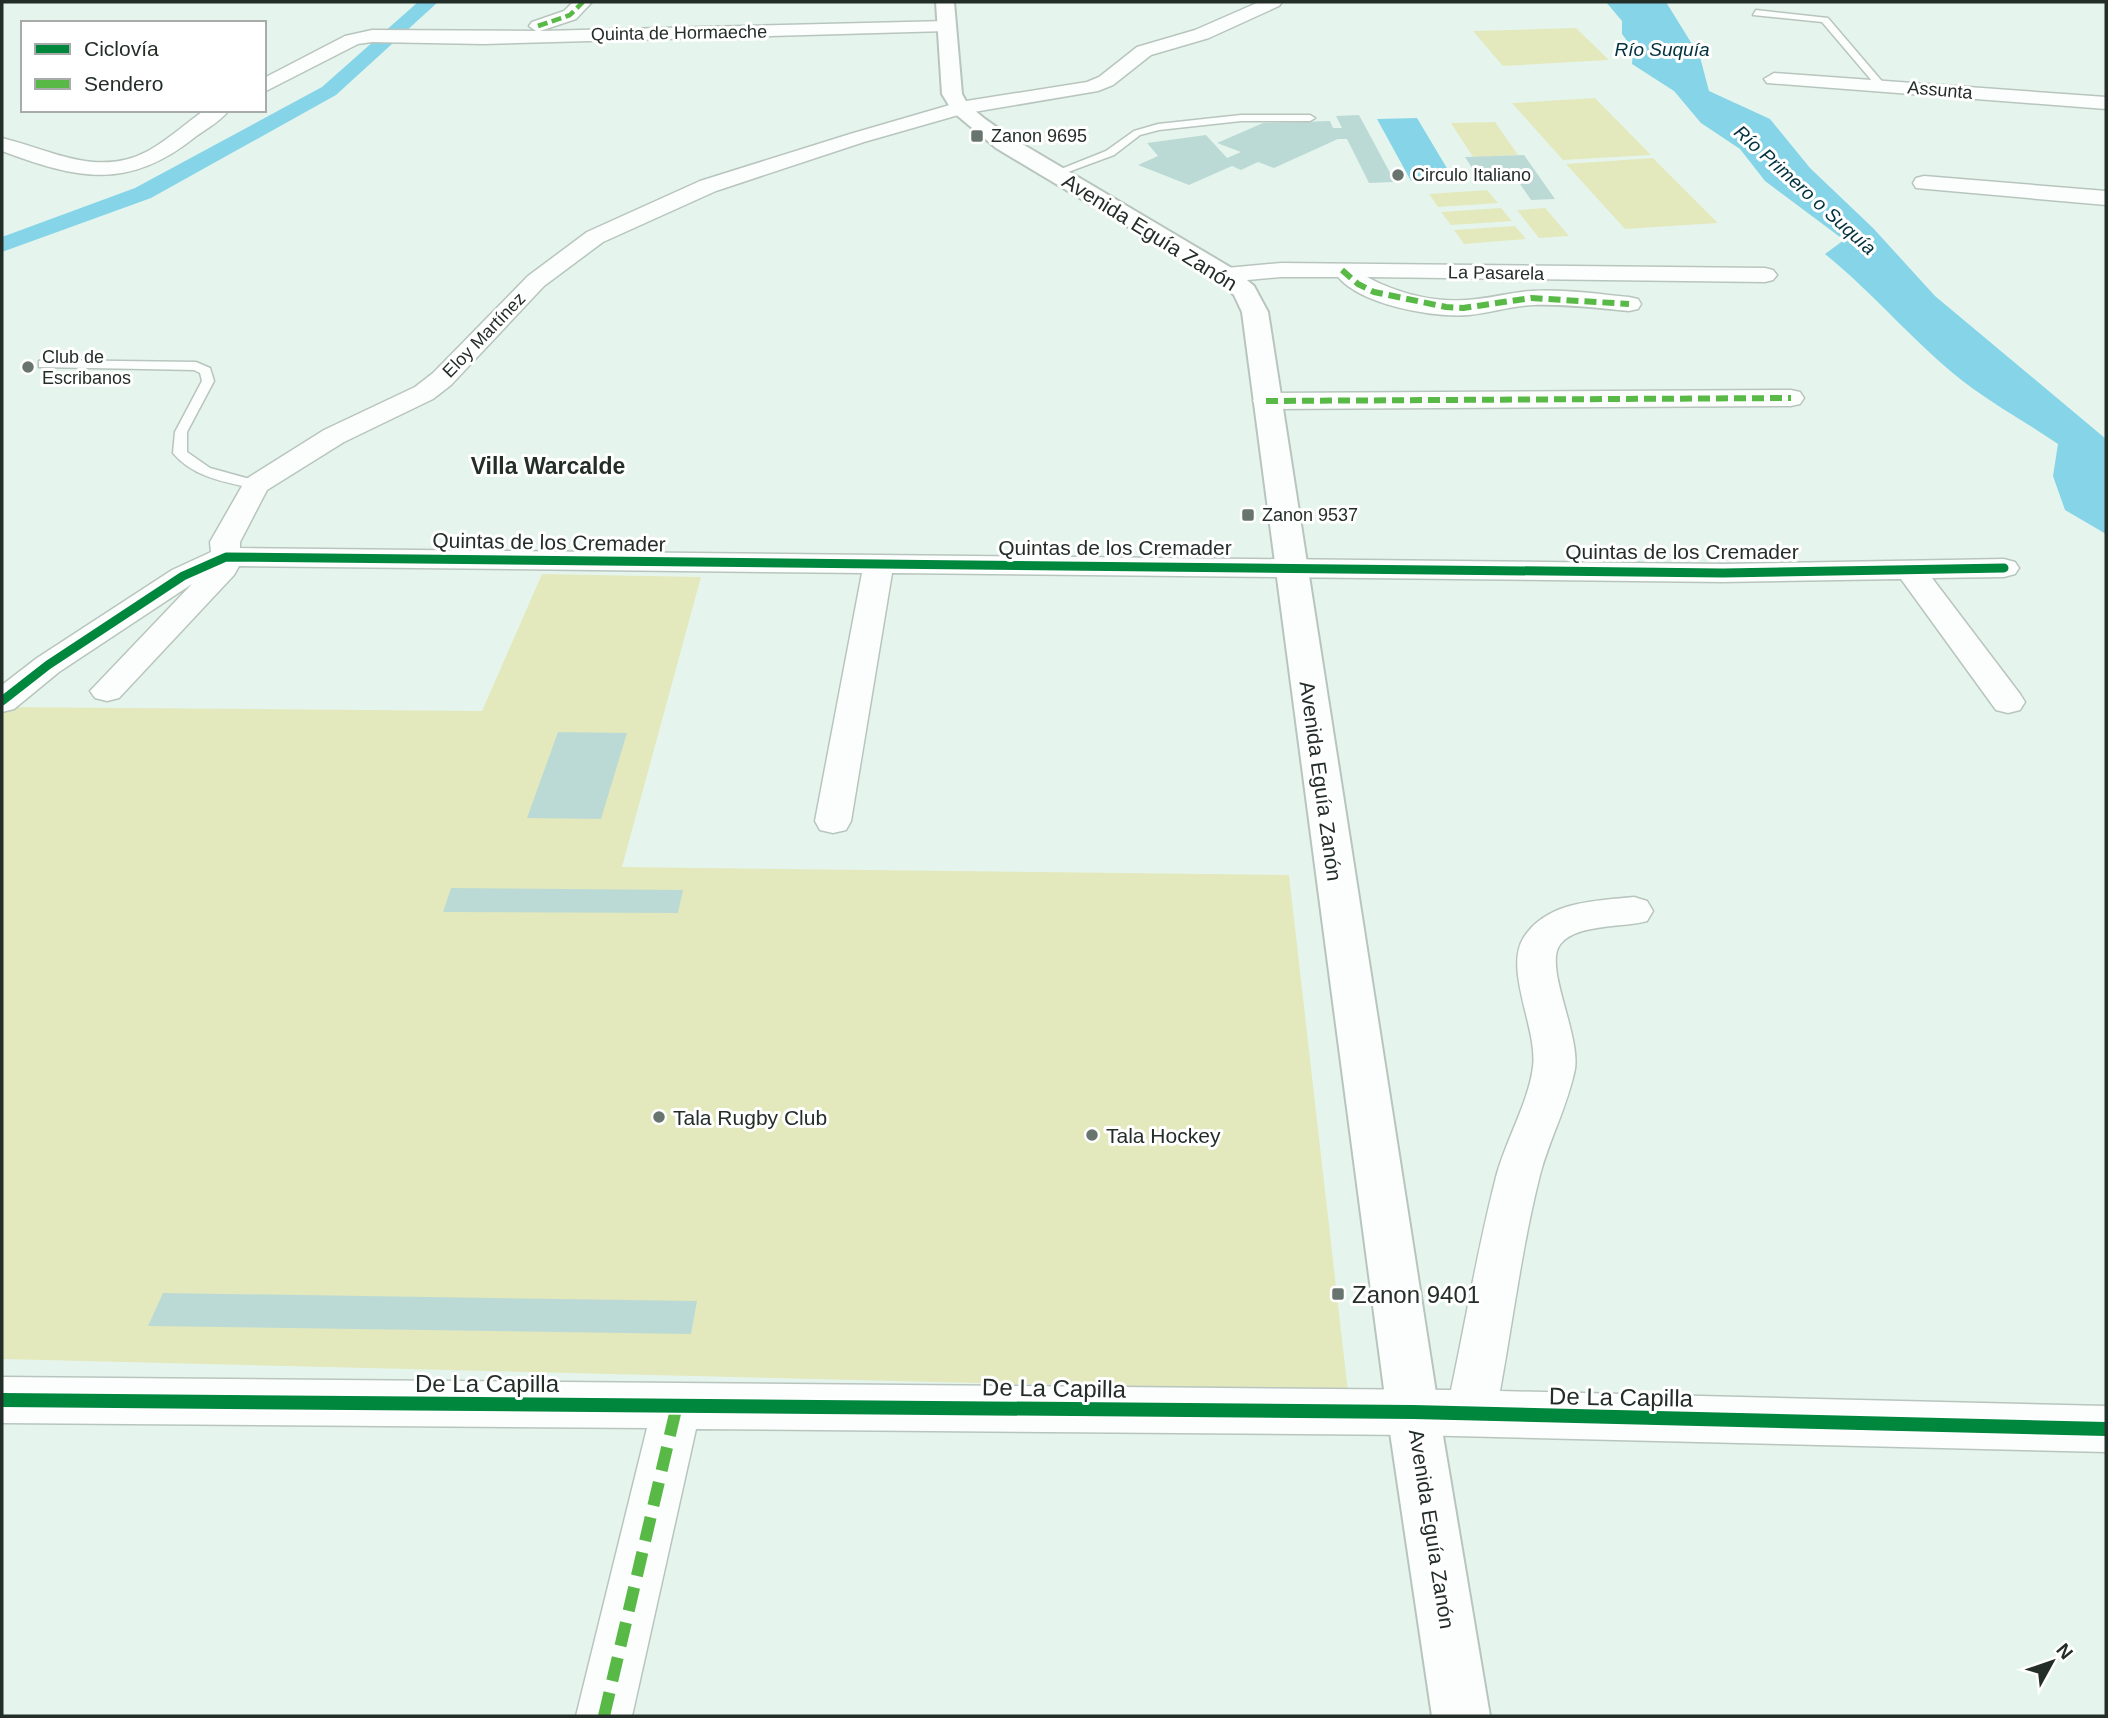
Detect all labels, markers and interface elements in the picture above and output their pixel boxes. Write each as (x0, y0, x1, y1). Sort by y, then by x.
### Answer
legend (21, 21, 266, 112)
street label: Quinta de Hormaeche (591, 21, 767, 45)
text: Ciclovía (84, 37, 159, 60)
water label: Río Suquía (1614, 39, 1710, 60)
text: Sendero (84, 72, 163, 95)
street label: Assunta (1907, 77, 1974, 103)
water label: Río Primero o Suquía (1730, 121, 1880, 259)
place label: Zanon 9695 (991, 126, 1087, 146)
marker: Zanon 9695 (969, 128, 985, 144)
place label: Circulo Italiano (1412, 165, 1531, 185)
marker: Circulo Italiano (1390, 167, 1406, 183)
street label: Avenida Eguía Zanón (1058, 169, 1242, 295)
street label: La Pasarela (1448, 262, 1545, 284)
street label: Eloy Martínez (439, 288, 529, 382)
place label: Club de Escribanos (42, 347, 131, 388)
marker: Club de Escribanos (20, 359, 36, 375)
district label: Villa Warcalde (471, 453, 625, 479)
place label: Zanon 9537 (1262, 505, 1358, 525)
marker: Zanon 9537 (1240, 507, 1256, 523)
street label: Quintas de los Cremader (432, 528, 666, 556)
street label: Quintas de los Cremader (998, 536, 1232, 559)
street label: Quintas de los Cremader (1565, 540, 1799, 563)
street label: Avenida Eguía Zanón (1296, 680, 1346, 882)
place label: Tala Rugby Club (673, 1106, 827, 1129)
marker: Tala Rugby Club (651, 1109, 667, 1125)
place label: Tala Hockey (1106, 1124, 1221, 1147)
marker: Tala Hockey (1084, 1127, 1100, 1143)
place label: Zanon 9401 (1352, 1281, 1480, 1308)
marker: Zanon 9401 (1330, 1286, 1346, 1302)
street label: De La Capilla (415, 1370, 560, 1397)
street label: De La Capilla (982, 1373, 1127, 1403)
street label: De La Capilla (1549, 1382, 1694, 1412)
street label: Avenida Eguía Zanón (1405, 1428, 1459, 1630)
north arrow (2017, 1627, 2087, 1697)
text: N (2052, 1639, 2077, 1663)

